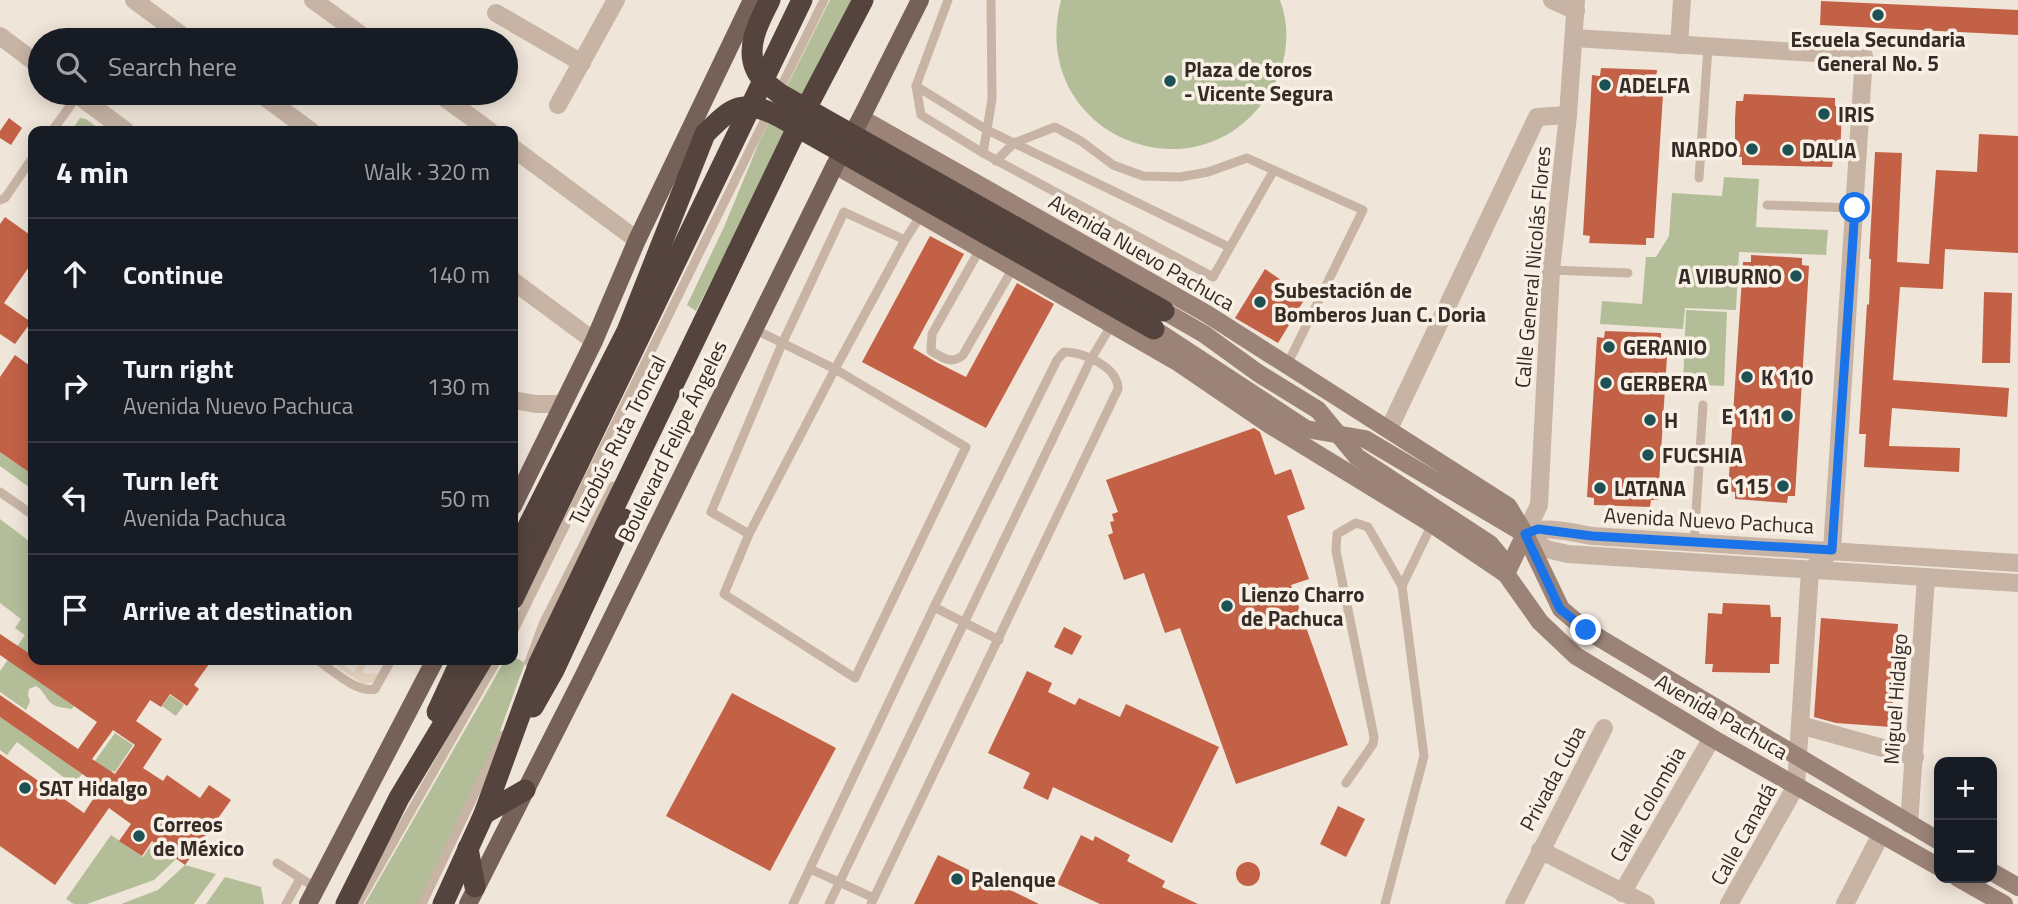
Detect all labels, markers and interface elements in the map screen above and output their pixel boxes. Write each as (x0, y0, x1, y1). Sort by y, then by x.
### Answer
marker: Escuela Secundaria General No. 5 (1870, 7, 1886, 23)
place label: Escuela Secundaria General No. 5 (1790, 23, 1966, 79)
search box (28, 28, 518, 105)
text: Search here (108, 47, 237, 86)
icon: search (52, 48, 90, 86)
place label: Plaza de toros - Vicente Segura (1184, 53, 1334, 109)
place label: ADELFA (1619, 69, 1690, 101)
marker: Plaza de toros - Vicente Segura (1162, 73, 1178, 89)
marker: ADELFA (1597, 77, 1613, 93)
place label: IRIS (1838, 98, 1874, 130)
marker: IRIS (1816, 106, 1832, 122)
place label: NARDO (1671, 133, 1738, 165)
place label: DALIA (1802, 134, 1857, 166)
marker: NARDO (1744, 141, 1760, 157)
marker: DALIA (1780, 142, 1796, 158)
street label: Calle General Nicolás Flores (1505, 145, 1559, 389)
text: 4 min (56, 149, 129, 195)
text: Walk · 320 m (364, 154, 490, 189)
street label: Avenida Nuevo Pachuca (1043, 186, 1241, 319)
route start (1839, 192, 1870, 223)
icon: ahead (56, 255, 94, 293)
text: Continue (123, 255, 223, 294)
text: 140 m (427, 257, 490, 292)
place label: A VIBURNO (1678, 260, 1782, 292)
marker: A VIBURNO (1788, 268, 1804, 284)
place label: Subestación de Bomberos Juan C. Doria (1274, 274, 1486, 330)
marker: Subestación de Bomberos Juan C. Doria (1252, 294, 1268, 310)
place label: GERANIO (1623, 331, 1707, 363)
street label: Boulevard Felipe Ángeles (609, 335, 735, 547)
marker: GERANIO (1601, 339, 1617, 355)
text: Turn right (123, 349, 234, 388)
street label: Tuzobús Ruta Troncal (560, 349, 674, 531)
place label: K 110 (1761, 361, 1814, 393)
icon: right (56, 367, 94, 405)
place label: GERBERA (1620, 367, 1708, 399)
text: 130 m (427, 369, 490, 404)
marker: K 110 (1739, 369, 1755, 385)
marker: GERBERA (1598, 375, 1614, 391)
text: Avenida Nuevo Pachuca (123, 388, 353, 423)
place label: E 111 (1721, 400, 1773, 432)
place label: H (1664, 404, 1678, 436)
marker: E 111 (1779, 408, 1795, 424)
marker: H (1642, 412, 1658, 428)
place label: FUCSHIA (1662, 439, 1743, 471)
marker: FUCSHIA (1640, 447, 1656, 463)
text: Turn left (123, 461, 218, 500)
place label: G 115 (1716, 470, 1769, 502)
place label: LATANA (1614, 472, 1686, 504)
marker: G 115 (1775, 478, 1791, 494)
icon: left (56, 479, 94, 517)
marker: LATANA (1592, 480, 1608, 496)
text: 50 m (440, 481, 490, 516)
street label: Avenida Nuevo Pachuca (1603, 499, 1815, 542)
text: Avenida Pachuca (123, 500, 286, 535)
place label: Lienzo Charro de Pachuca (1241, 578, 1365, 634)
icon: arrive (56, 591, 94, 629)
text: Arrive at destination (123, 591, 353, 630)
marker: Lienzo Charro de Pachuca (1219, 598, 1235, 614)
route end (1570, 614, 1601, 645)
street label: Miguel Hidalgo (1874, 632, 1916, 766)
street label: Avenida Pachuca (1650, 665, 1795, 767)
street label: Privada Cuba (1511, 719, 1593, 836)
street label: Calle Colombia (1601, 740, 1693, 868)
map controls (1934, 757, 1997, 883)
button: + (1934, 757, 1997, 820)
place label: SAT Hidalgo (39, 772, 148, 804)
street label: Calle Canadá (1702, 777, 1784, 891)
marker: SAT Hidalgo (17, 780, 33, 796)
place label: Correos de México (153, 808, 244, 864)
button: − (1934, 820, 1997, 883)
marker: Correos de México (131, 828, 147, 844)
place label: Palenque (971, 863, 1056, 895)
marker: Palenque (949, 871, 965, 887)

